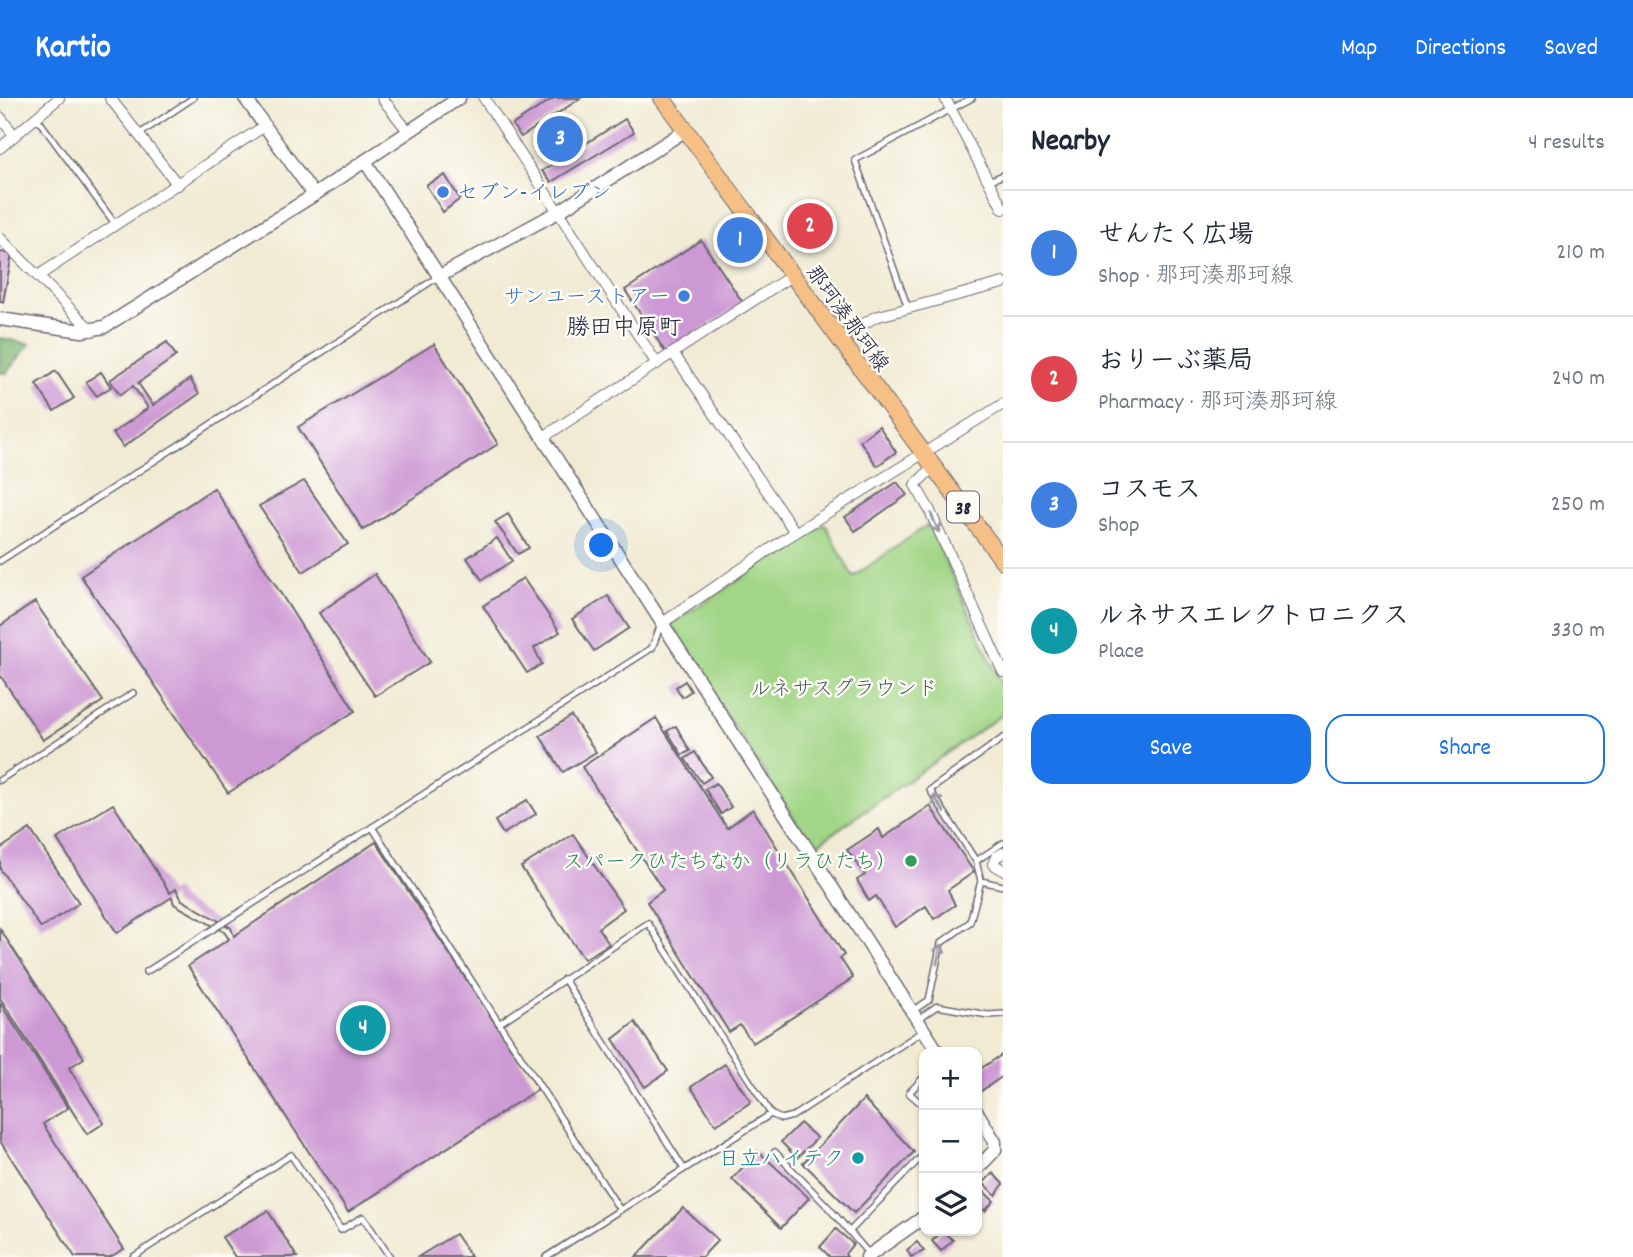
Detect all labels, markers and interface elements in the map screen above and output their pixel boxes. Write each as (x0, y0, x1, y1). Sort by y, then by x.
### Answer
text: Kartio (35, 26, 111, 73)
text: Map (1341, 32, 1377, 66)
text: Directions (1415, 32, 1506, 66)
text: Saved (1544, 32, 1598, 66)
pin: 3 (537, 113, 583, 165)
text: Nearby (1031, 122, 1109, 165)
text: 4 results (1528, 127, 1605, 160)
place label: セブン-イレブン (457, 180, 611, 210)
marker: セブン-イレブン (435, 184, 451, 200)
pin: 2 (787, 200, 833, 252)
pin: 1 (717, 214, 763, 266)
text: せんたく広場 (1098, 218, 1254, 255)
text: 1 (1051, 237, 1057, 270)
text: 210 m (1556, 237, 1605, 270)
street label: 那珂湊那珂線 (796, 260, 895, 380)
text: Shop · 那珂湊那珂線 (1098, 261, 1293, 294)
place label: サンユーストアー (503, 284, 670, 314)
marker: サンユーストアー (676, 288, 692, 304)
district label: 勝田中原町 (567, 313, 682, 346)
text: おりーぶ薬局 (1098, 344, 1253, 381)
text: 2 (1049, 363, 1059, 396)
text: 240 m (1552, 363, 1605, 396)
text: Pharmacy · 那珂湊那珂線 (1098, 387, 1337, 420)
text: コスモス (1098, 473, 1201, 510)
text: 3 (1049, 489, 1059, 522)
text: 250 m (1551, 489, 1605, 522)
road number: 38 (947, 492, 979, 522)
text: Shop (1098, 510, 1140, 543)
one-way arrow (929, 512, 942, 533)
your location (584, 528, 618, 562)
text: ルネサスエレクトロニクス (1098, 599, 1409, 636)
text: 4 (1049, 615, 1059, 648)
text: 330 m (1551, 615, 1605, 648)
text: Place (1098, 636, 1144, 669)
park label: ルネサスグラウンド (750, 676, 938, 706)
button: Save (1031, 714, 1311, 784)
button: Share (1325, 714, 1605, 784)
one-way arrow (931, 794, 945, 814)
place label: スパークひたちなか（リラひたち） (563, 849, 897, 879)
marker: スパークひたちなか（リラひたち） (903, 853, 919, 869)
one-way arrow (933, 943, 946, 966)
pin: 4 (340, 1002, 386, 1054)
map controls (919, 1047, 982, 1236)
button: + (919, 1047, 982, 1110)
button: − (919, 1110, 982, 1173)
place label: 日立ハイテク (719, 1146, 844, 1176)
marker: 日立ハイテク (850, 1150, 866, 1166)
button: layers (919, 1173, 982, 1236)

